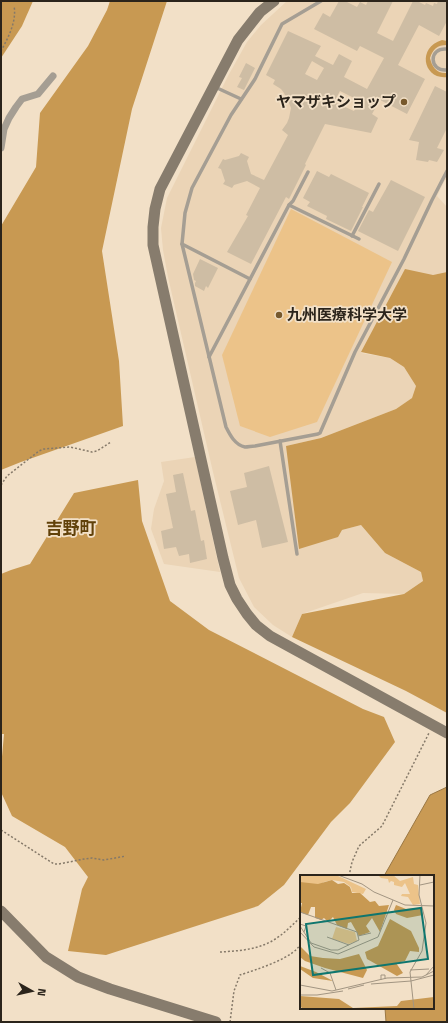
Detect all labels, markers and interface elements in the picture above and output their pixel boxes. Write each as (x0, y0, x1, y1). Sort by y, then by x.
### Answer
place label: ヤマザキショップ (276, 90, 396, 113)
marker: ヤマザキショップ (399, 97, 409, 107)
place label: 九州医療科学大学 (287, 303, 407, 326)
marker: 九州医療科学大学 (274, 310, 284, 320)
district label: 吉野町 (46, 515, 97, 541)
inset map (300, 875, 434, 1009)
north arrow (12, 971, 52, 1011)
text: N (33, 988, 50, 997)

